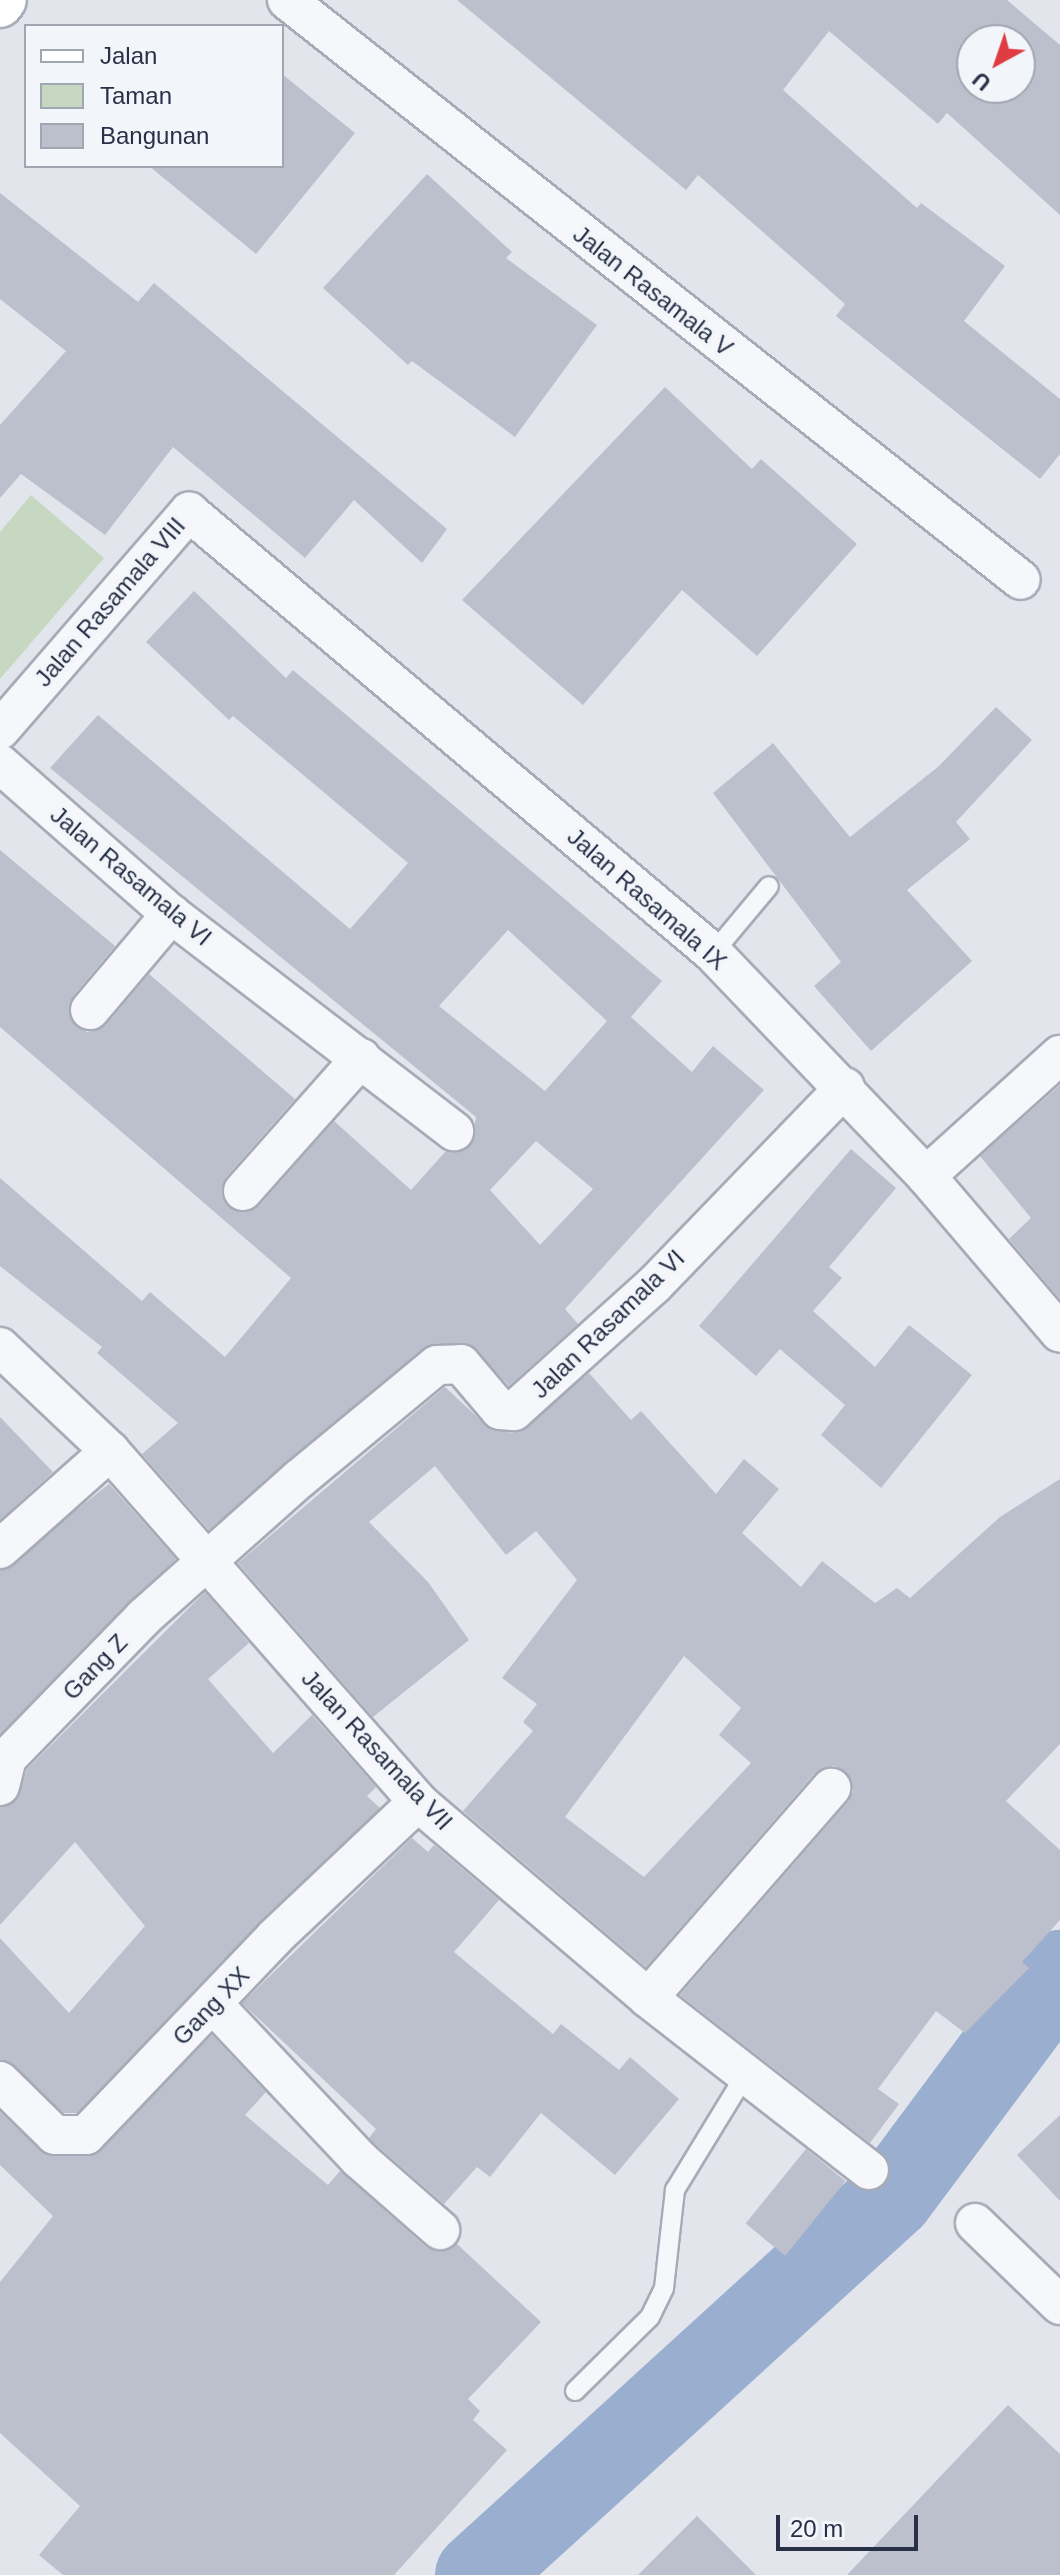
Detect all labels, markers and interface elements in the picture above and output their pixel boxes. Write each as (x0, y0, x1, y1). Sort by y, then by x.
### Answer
legend (24, 24, 284, 168)
north arrow (956, 24, 1036, 104)
text: Jalan (100, 42, 157, 69)
text: U (967, 67, 996, 96)
text: Taman (100, 82, 172, 109)
text: Bangunan (100, 122, 209, 149)
street label: Jalan Rasamala V (567, 220, 739, 362)
street label: Jalan Rasamala VIII (29, 512, 191, 692)
street label: Jalan Rasamala VI (45, 800, 217, 952)
street label: Jalan Rasamala IX (562, 822, 732, 976)
street label: Jalan Rasamala VI (526, 1244, 690, 1404)
street label: Gang Z (57, 1628, 133, 1706)
street label: Jalan Rasamala VII (296, 1664, 458, 1836)
street label: Gang XX (167, 1961, 255, 2051)
scale bar (780, 2499, 922, 2549)
text: 20 m (790, 2515, 843, 2542)

